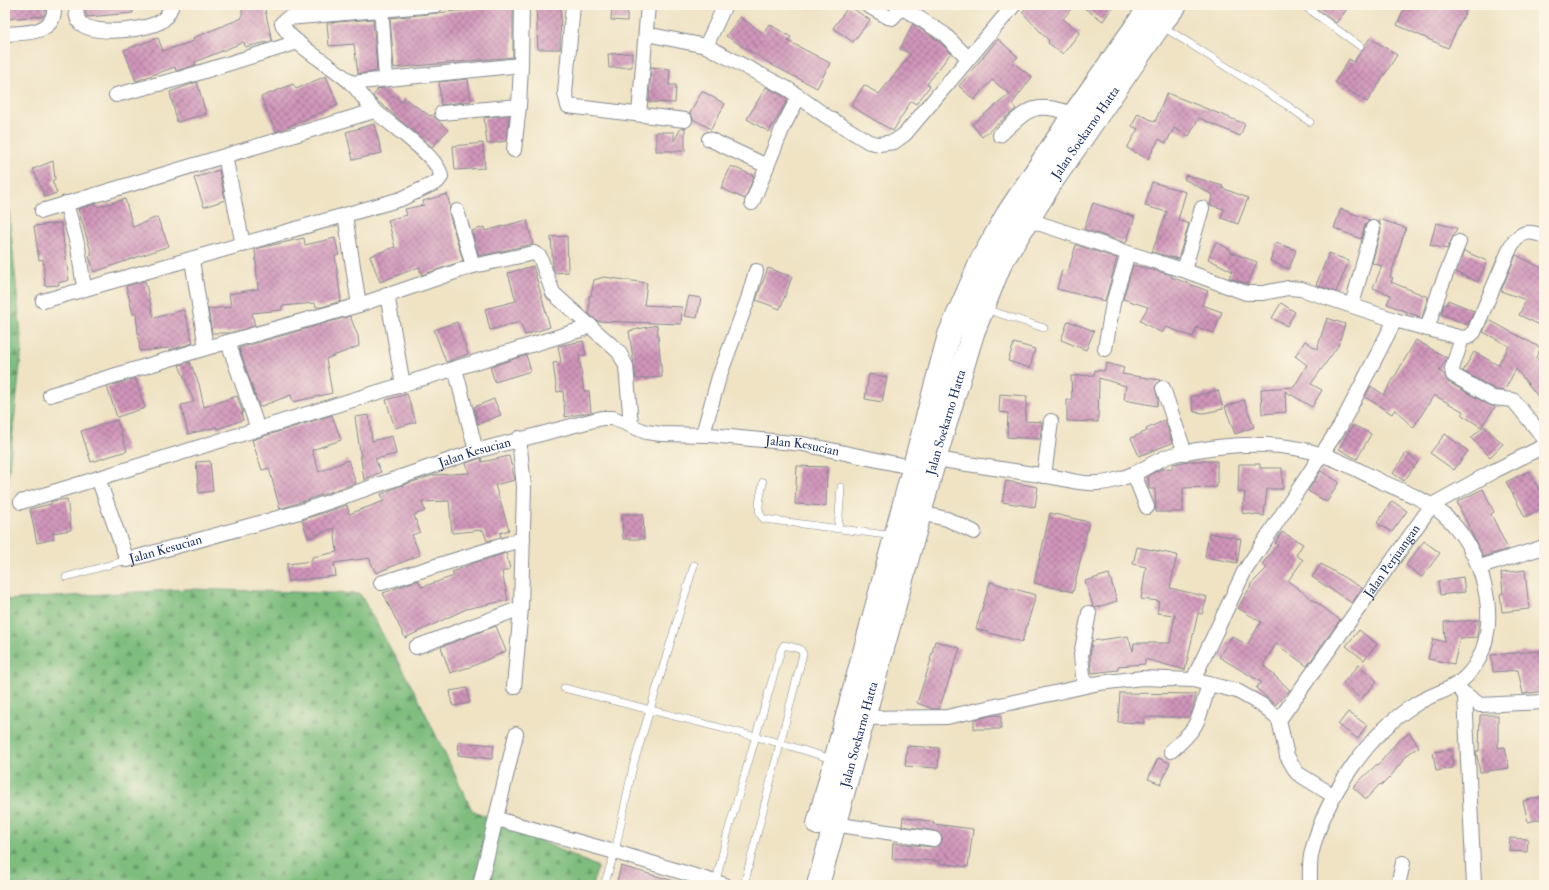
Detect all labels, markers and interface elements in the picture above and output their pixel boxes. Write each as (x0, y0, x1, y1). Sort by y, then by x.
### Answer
street label: Jalan Soekarno Hatta (1047, 83, 1124, 183)
street label: Jalan Soekarno Hatta (923, 367, 970, 478)
street label: Jalan Kesucian (764, 432, 841, 460)
street label: Jalan Kesucian (435, 434, 513, 472)
street label: Jalan Perjuangan (1360, 521, 1424, 602)
street label: Jalan Kesucian (126, 531, 204, 567)
street label: Jalan Soekarno Hatta (837, 679, 882, 790)

